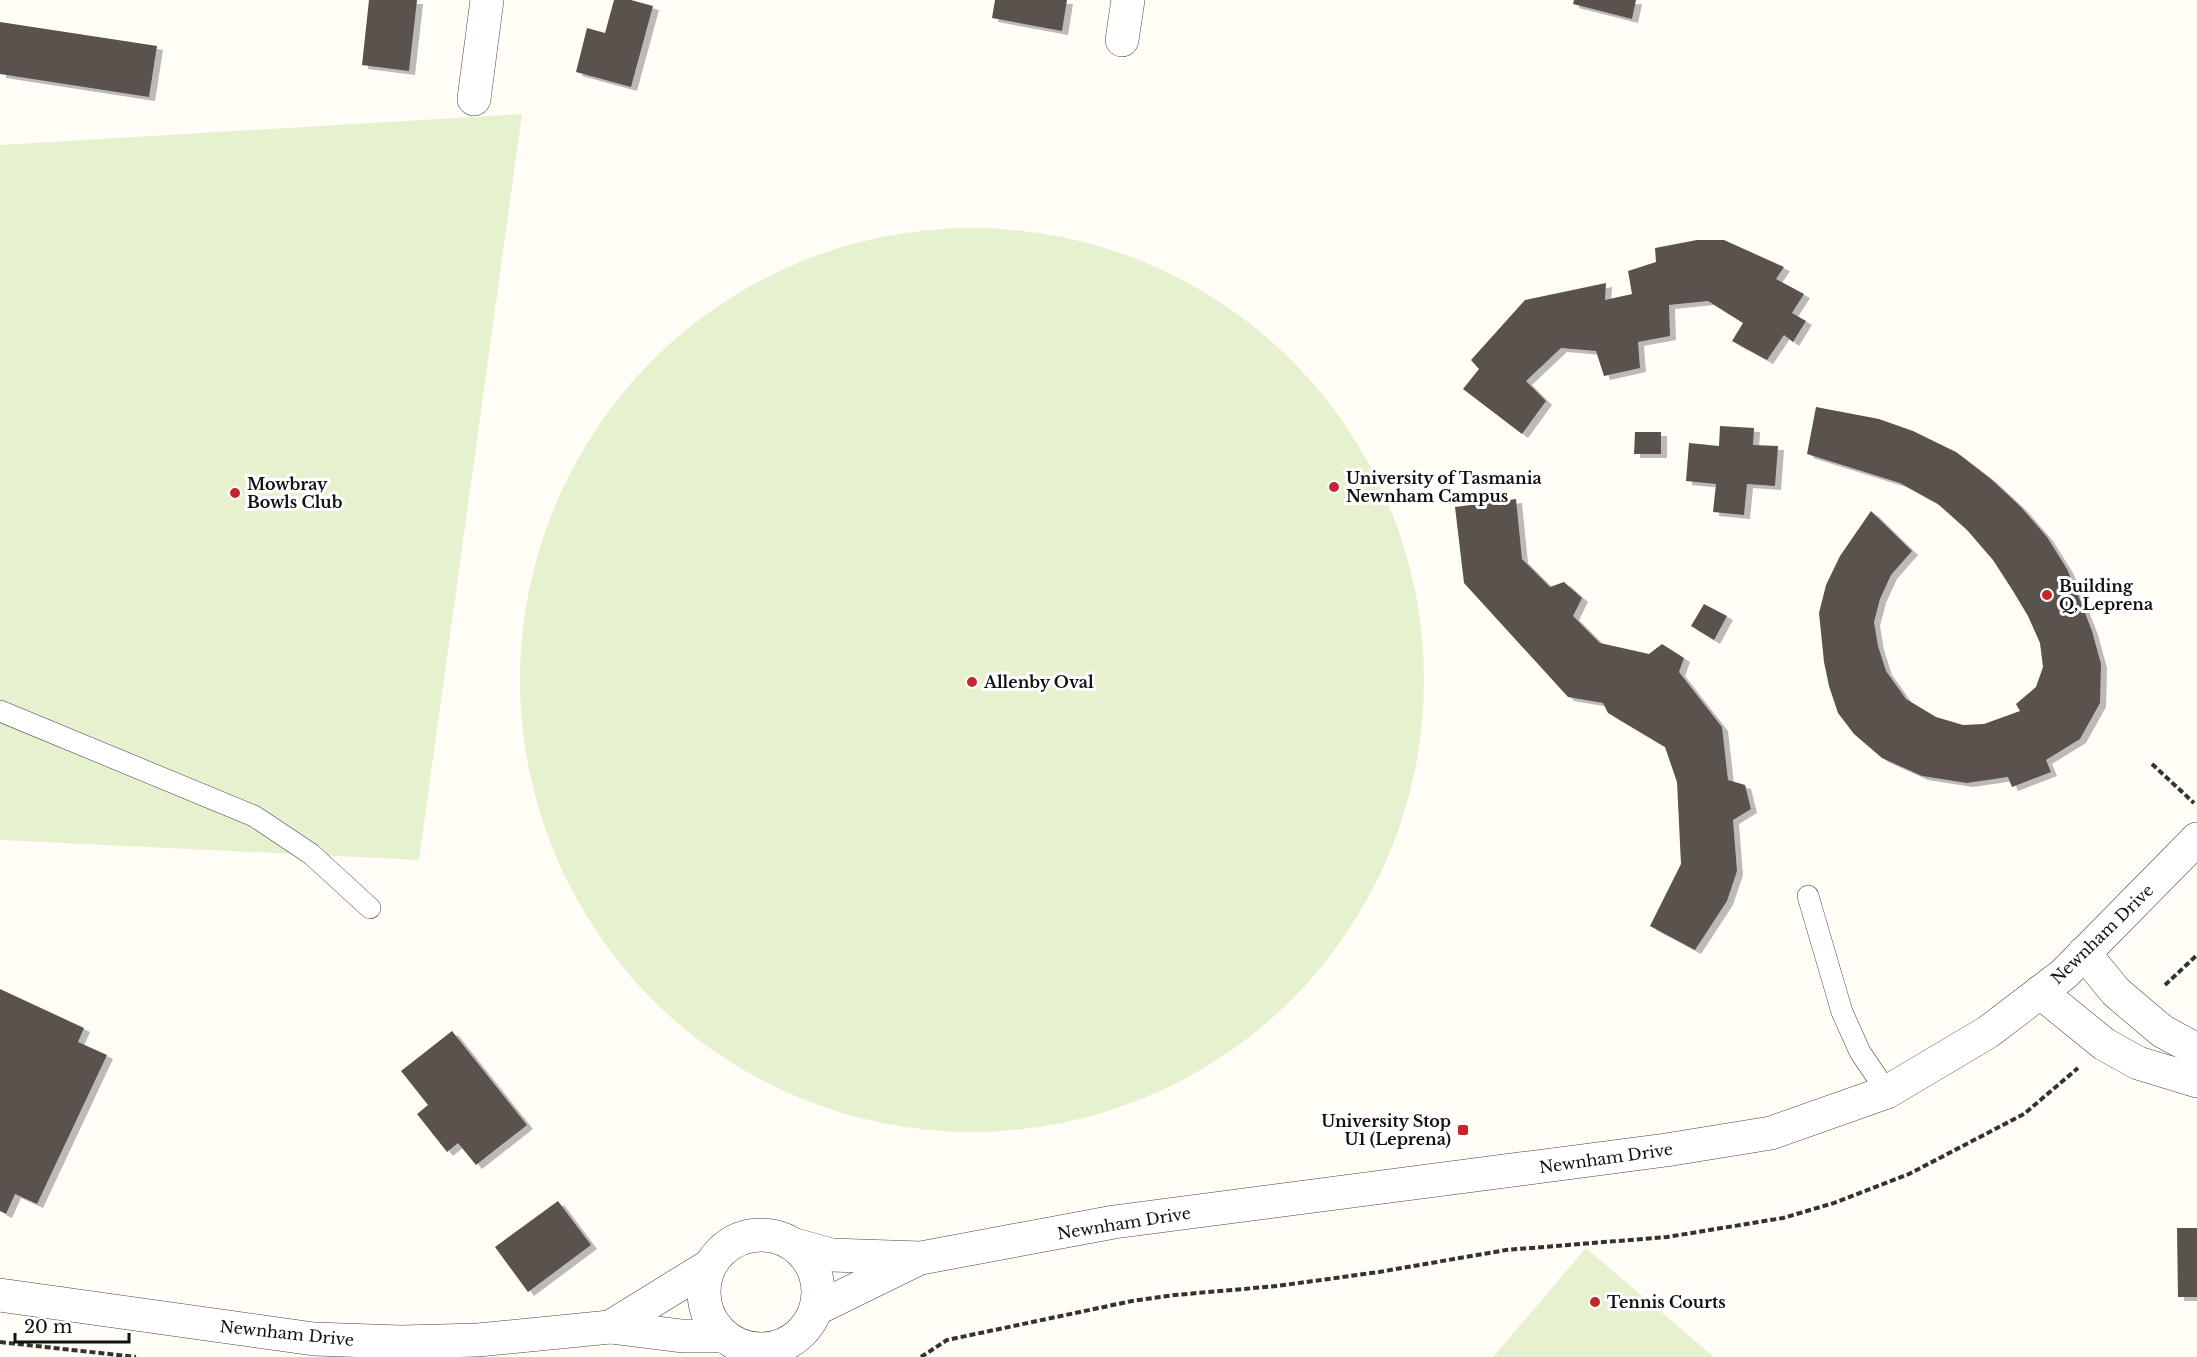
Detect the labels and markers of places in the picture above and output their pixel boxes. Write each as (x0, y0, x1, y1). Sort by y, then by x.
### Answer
place label: University of Tasmania Newnham Campus (1346, 468, 1542, 506)
place label: Mowbray Bowls Club (247, 474, 343, 512)
marker: University of Tasmania Newnham Campus (1327, 480, 1341, 494)
marker: Mowbray Bowls Club (228, 486, 242, 500)
place label: Building Q, Leprena (2059, 576, 2153, 614)
marker: Building Q, Leprena (2040, 588, 2054, 602)
place label: Allenby Oval (983, 672, 1094, 692)
marker: Allenby Oval (965, 675, 979, 689)
place label: University Stop U1 (Leprena) (1321, 1111, 1451, 1149)
marker: University Stop U1 (Leprena) (1456, 1123, 1470, 1137)
place label: Tennis Courts (1607, 1292, 1726, 1312)
marker: Tennis Courts (1588, 1295, 1602, 1309)

